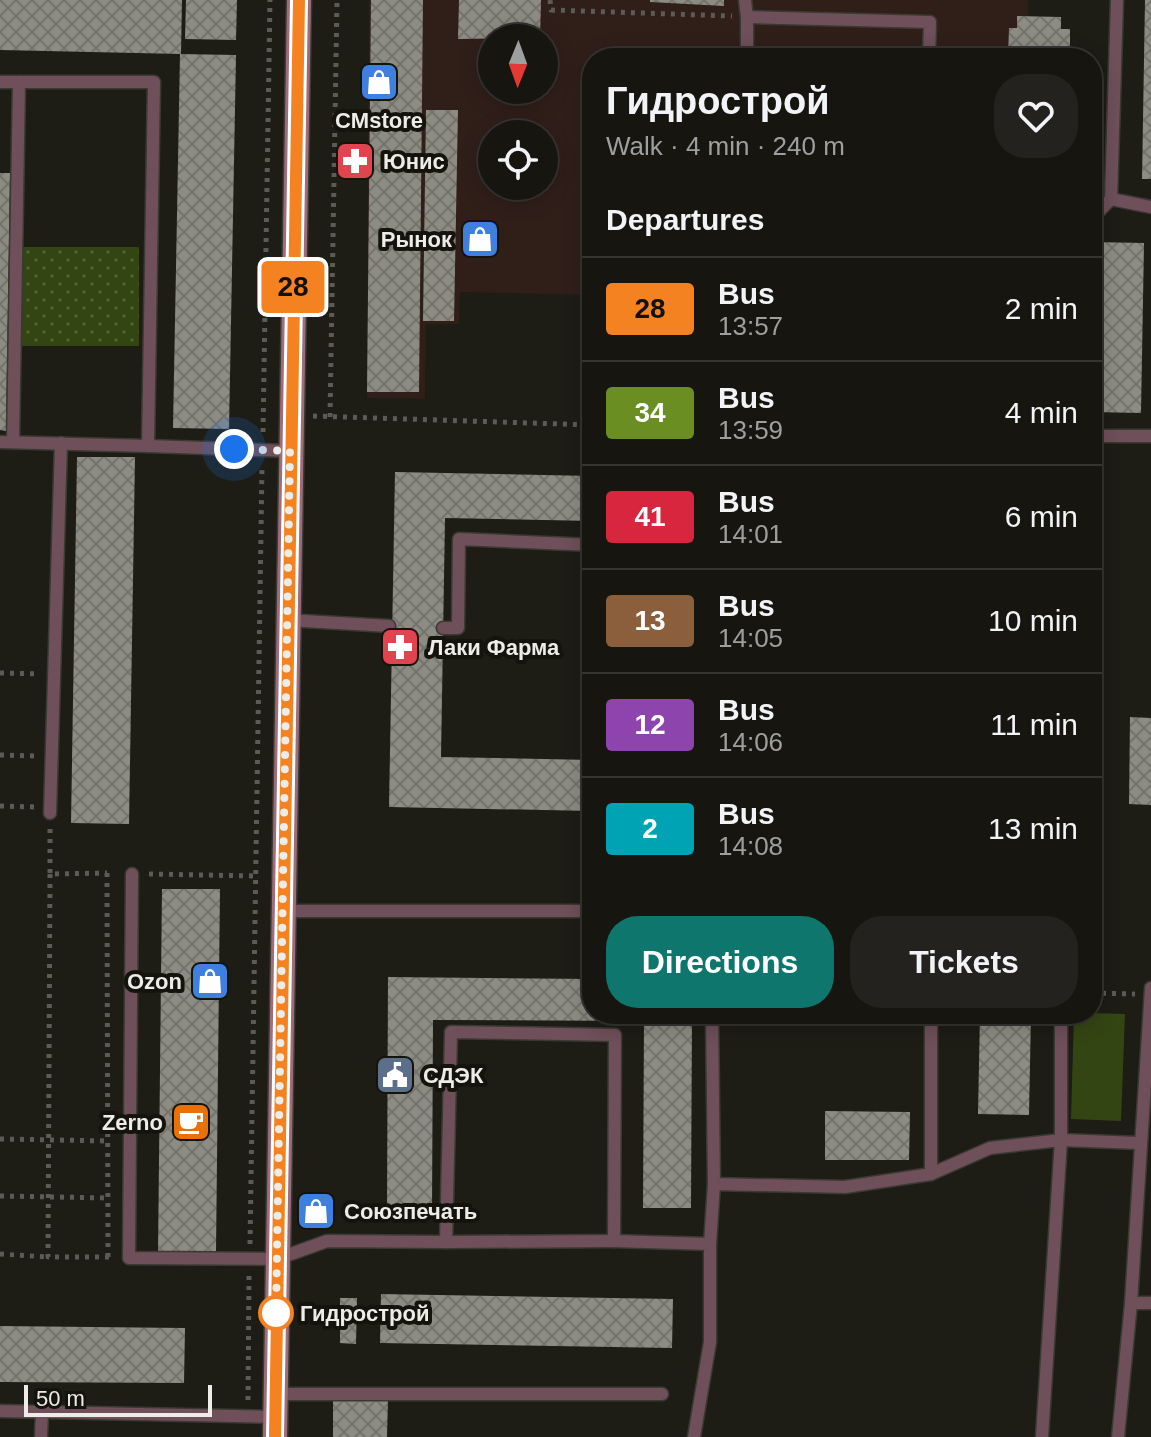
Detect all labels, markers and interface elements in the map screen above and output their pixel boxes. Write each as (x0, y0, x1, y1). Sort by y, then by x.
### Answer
north arrow (478, 24, 558, 104)
map controls (478, 24, 558, 200)
shop icon: CMstore (358, 61, 400, 103)
button: heart (994, 74, 1078, 158)
text: Гидрострой (606, 80, 830, 122)
place label: CMstore (335, 108, 423, 133)
button: locate (478, 120, 558, 200)
text: Walk · 4 min · 240 m (606, 131, 845, 161)
pharmacy icon: Юнис (334, 140, 376, 182)
place label: Юнис (383, 149, 445, 174)
text: Departures (606, 203, 764, 236)
shop icon: Рынок (459, 218, 501, 260)
place label: Рынок (381, 227, 453, 252)
line badge: 28 (257, 261, 329, 313)
text: 28 (277, 271, 309, 302)
text: Bus (718, 277, 775, 310)
text: 2 min (1005, 292, 1078, 325)
text: 28 (634, 293, 666, 324)
text: 13:57 (718, 311, 783, 341)
text: Bus (718, 381, 775, 414)
text: 4 min (1005, 396, 1078, 429)
text: 34 (634, 397, 666, 428)
text: 13:59 (718, 415, 783, 445)
your location (214, 429, 254, 469)
text: Bus (718, 485, 775, 518)
text: 6 min (1005, 500, 1078, 533)
text: 41 (634, 501, 666, 532)
text: 14:01 (718, 519, 783, 549)
text: Bus (718, 589, 775, 622)
text: 10 min (988, 604, 1078, 637)
text: 13 (634, 605, 666, 636)
text: 14:05 (718, 623, 783, 653)
pharmacy icon: Лаки Фарма (379, 626, 421, 668)
place label: Лаки Фарма (428, 635, 560, 660)
text: Bus (718, 693, 775, 726)
text: 11 min (990, 708, 1078, 741)
text: 12 (634, 709, 666, 740)
text: 14:06 (718, 727, 783, 757)
text: Bus (718, 797, 775, 830)
text: 13 min (988, 812, 1078, 845)
text: 2 (642, 813, 658, 844)
text: 14:08 (718, 831, 783, 861)
button: Directions (606, 916, 834, 1008)
button: Tickets (850, 916, 1078, 1008)
shop icon: Ozon (189, 960, 231, 1002)
place label: Ozon (127, 969, 182, 994)
public building icon: СДЭК (374, 1054, 416, 1096)
place label: СДЭК (423, 1063, 484, 1088)
cafe icon: Zerno (170, 1101, 212, 1143)
place label: Zerno (102, 1110, 163, 1135)
shop icon: Союзпечать (295, 1190, 337, 1232)
place label: Союзпечать (344, 1199, 477, 1224)
marker: Гидрострой (259, 1296, 293, 1330)
place label: Гидрострой (300, 1301, 429, 1326)
scale bar (24, 1381, 212, 1417)
text: 50 m (36, 1386, 85, 1411)

